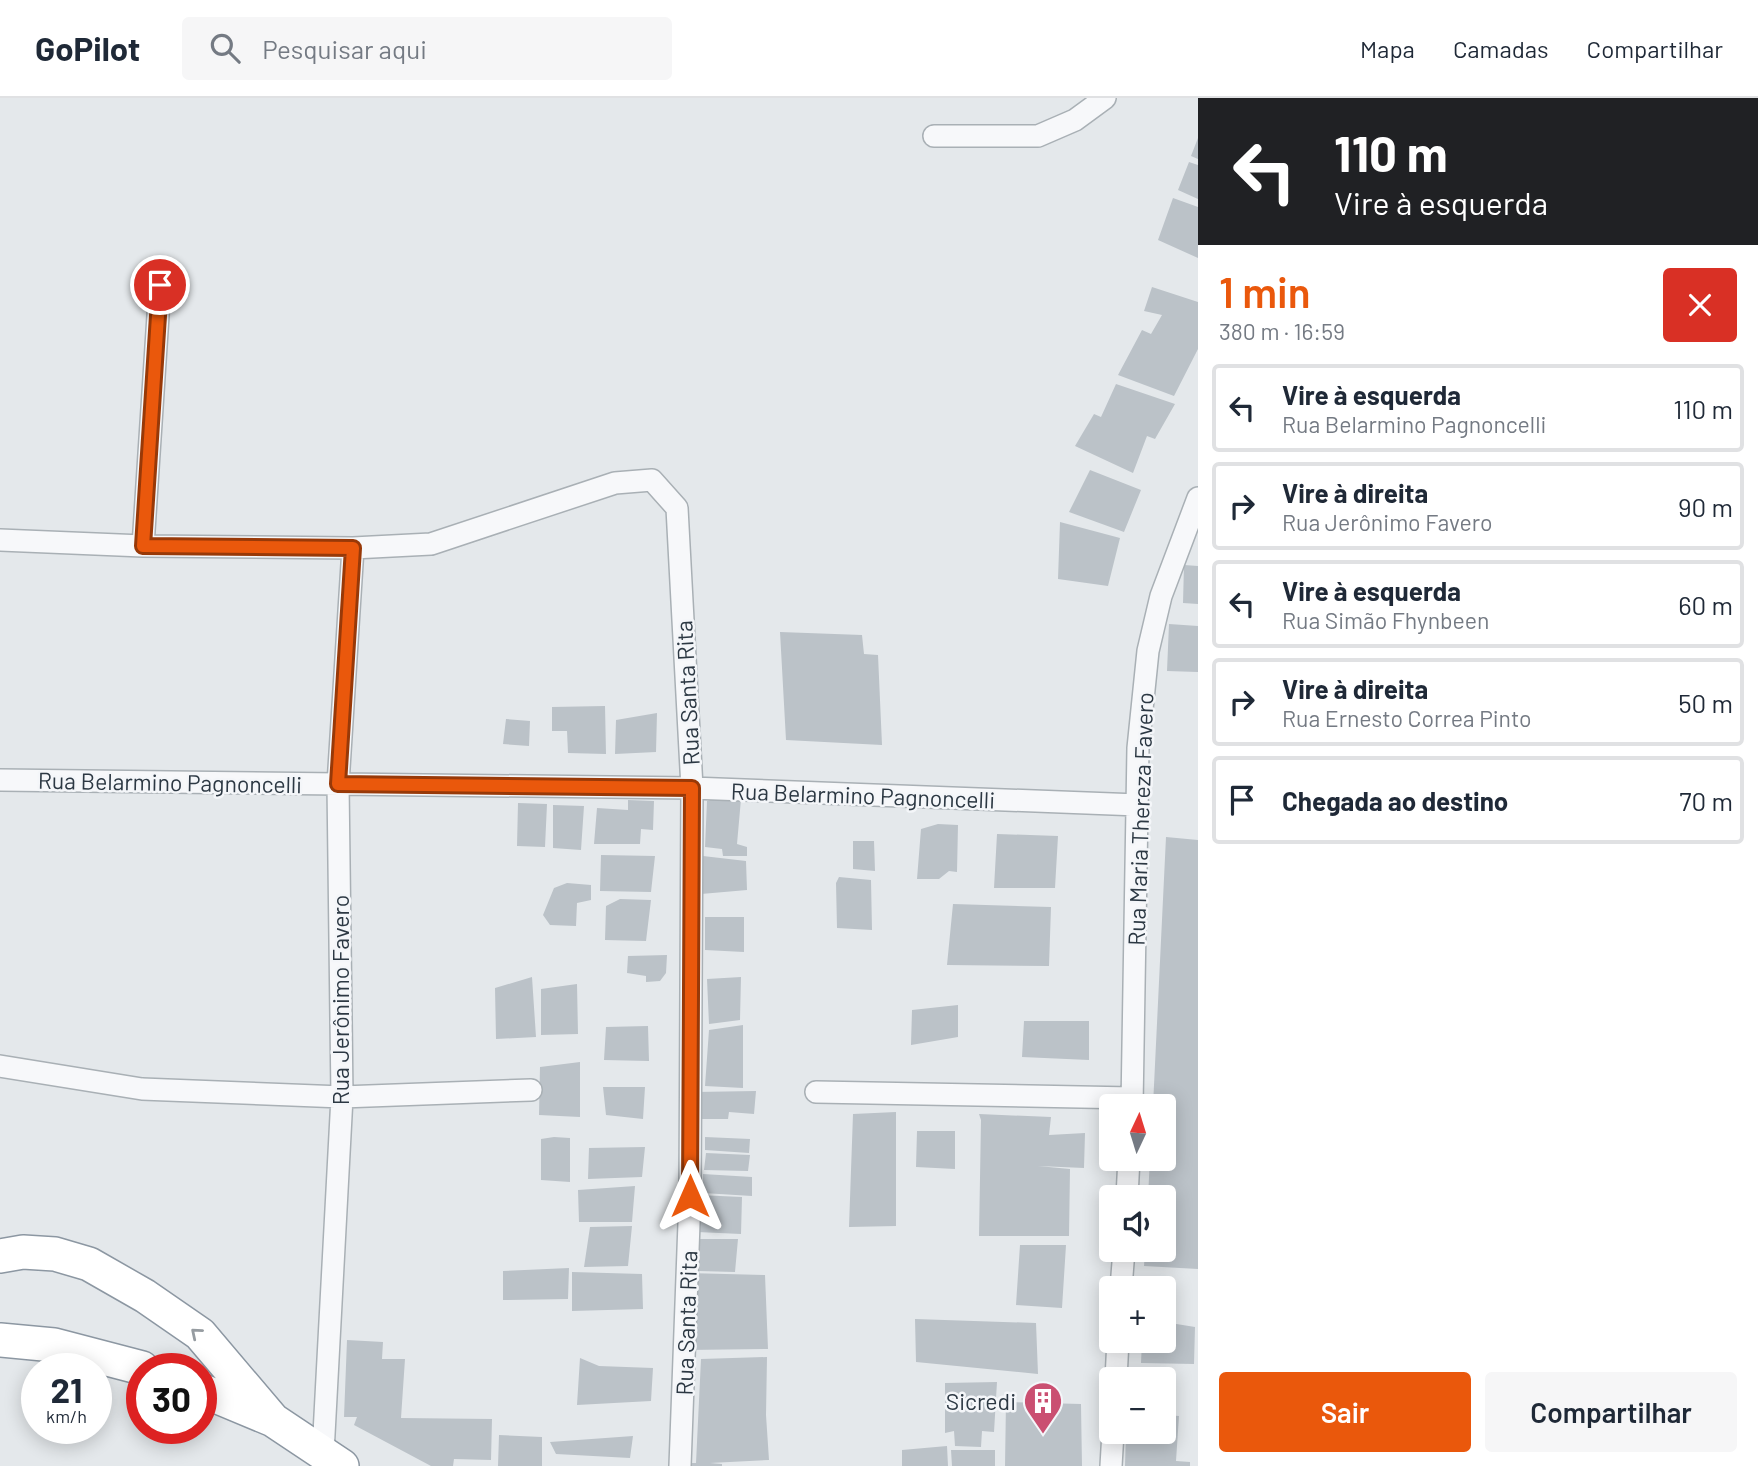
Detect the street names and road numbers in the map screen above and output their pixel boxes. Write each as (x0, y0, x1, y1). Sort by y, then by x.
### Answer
street label: Rua Santa Rita (669, 620, 705, 766)
street label: Rua Maria Thereza Favero (1122, 692, 1158, 946)
street label: Rua Belarmino Pagnoncelli (38, 766, 302, 798)
street label: Rua Belarmino Pagnoncelli (730, 776, 996, 814)
street label: Rua Jerônimo Favero (326, 895, 354, 1105)
street label: Rua Santa Rita (669, 1250, 703, 1396)

